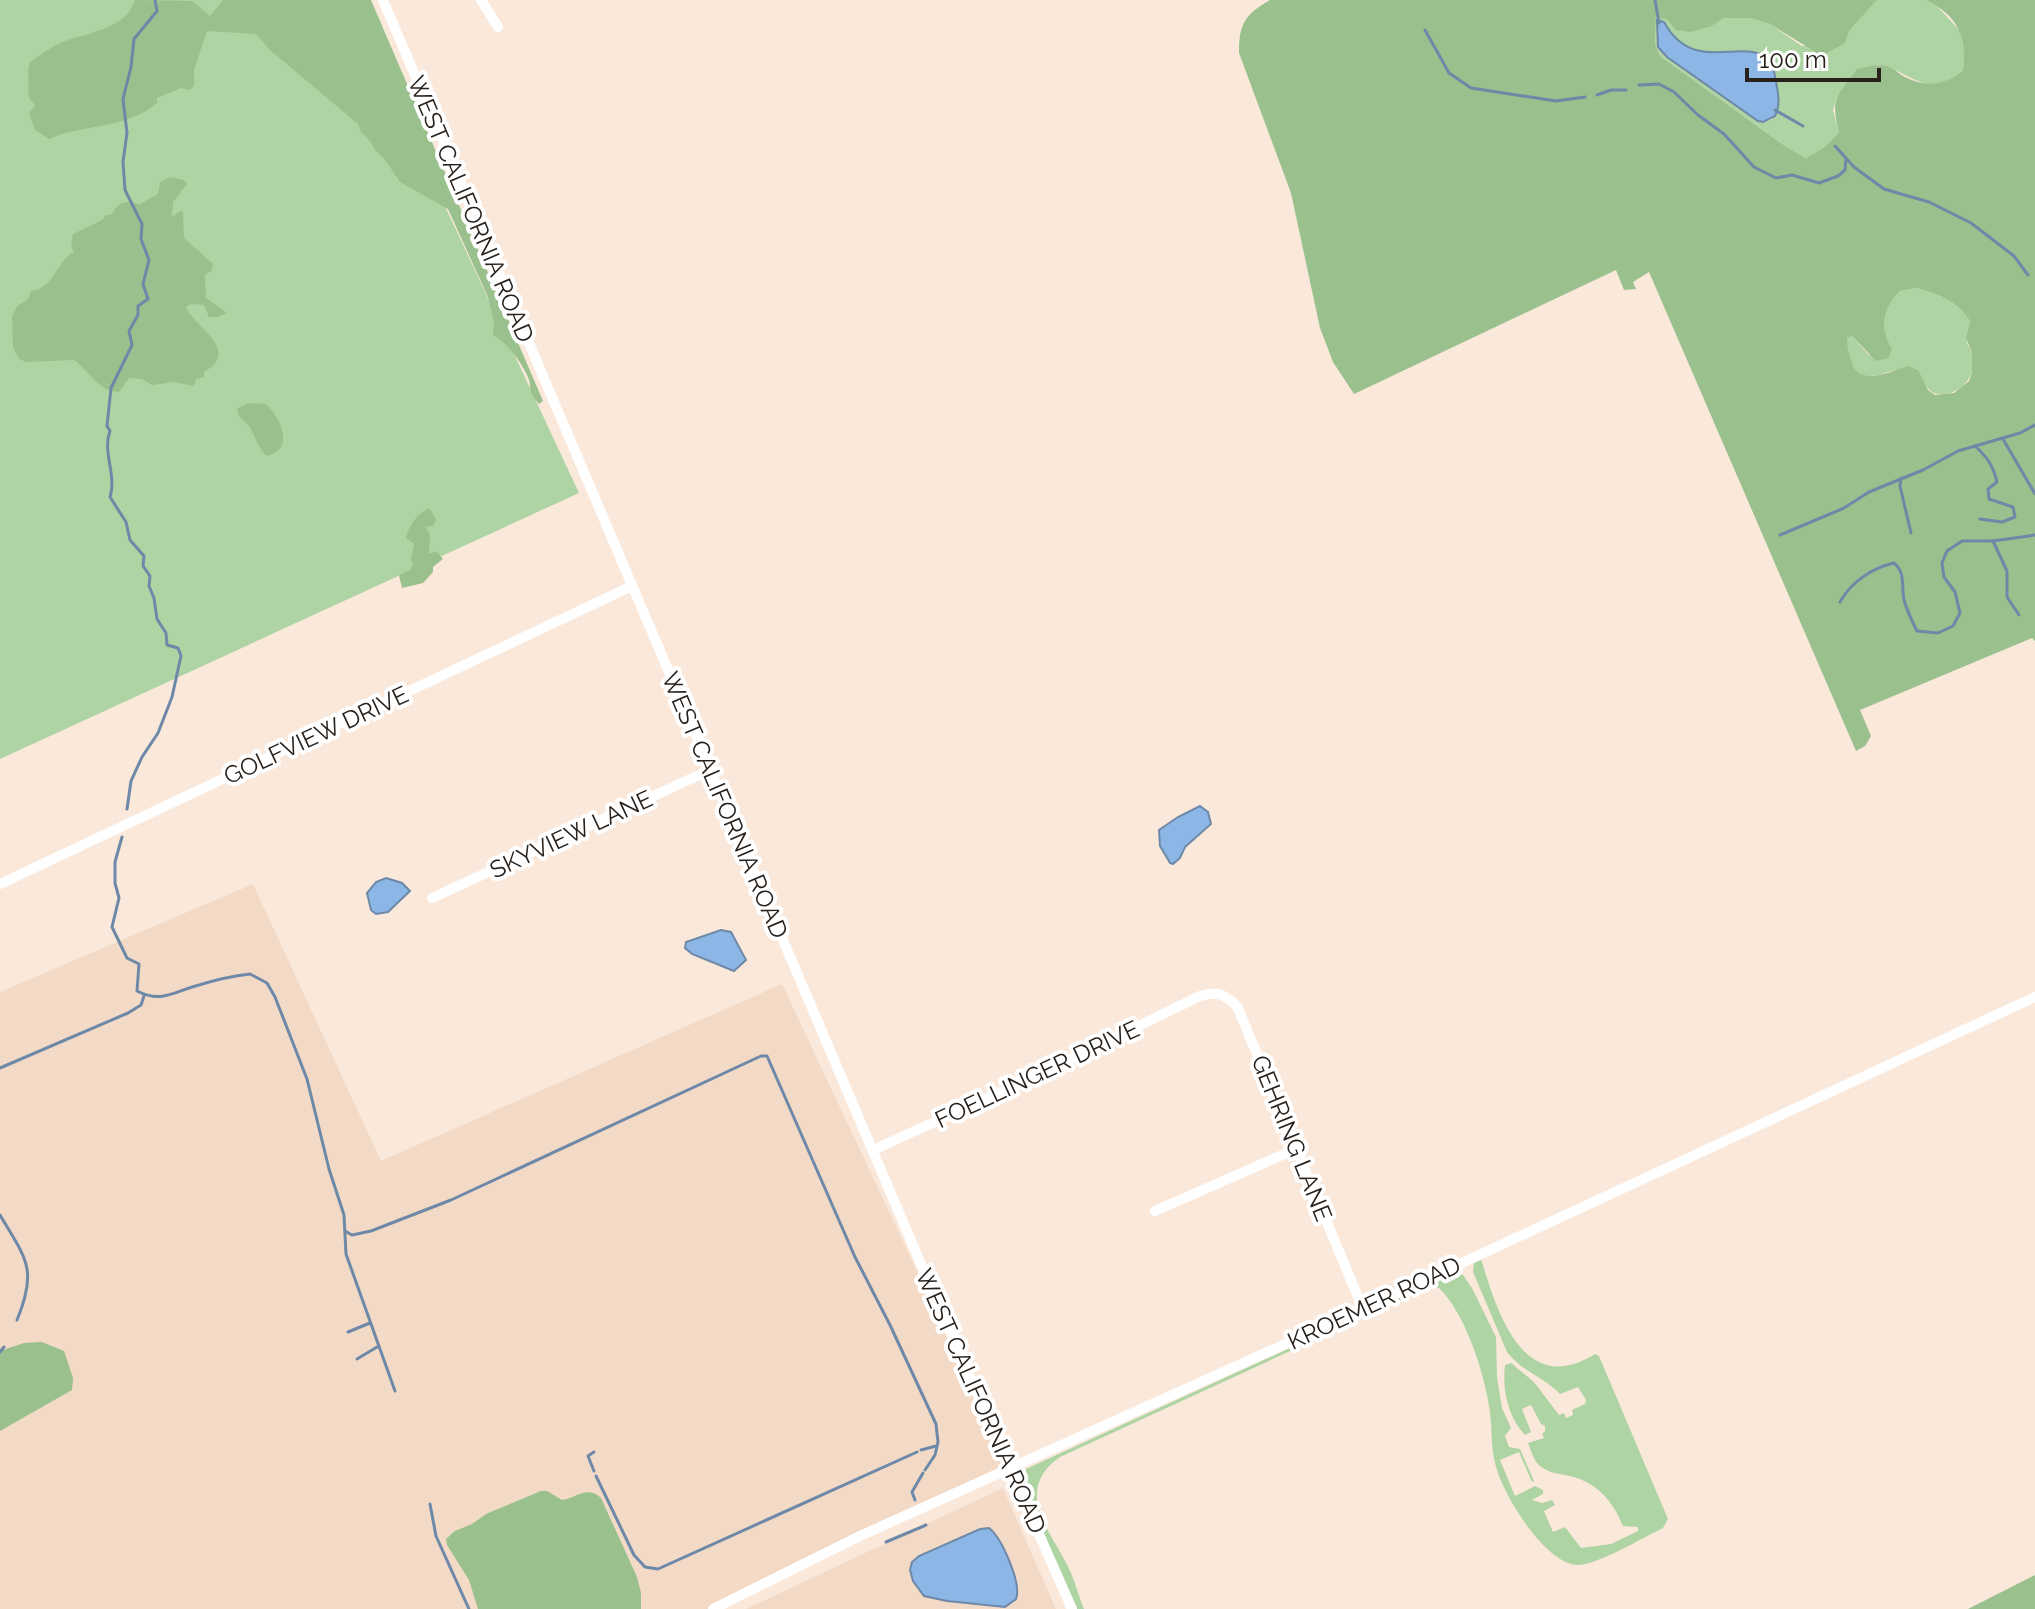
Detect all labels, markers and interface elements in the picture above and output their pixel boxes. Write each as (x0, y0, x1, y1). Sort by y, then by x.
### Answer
scale bar (1747, 32, 1879, 82)
text: 100 m (1759, 45, 1827, 74)
street label: WEST CALIFORNIA ROAD (402, 71, 540, 347)
street label: WEST CALIFORNIA ROAD (656, 667, 794, 943)
street label: GOLFVIEW DRIVE (219, 680, 413, 790)
street label: SKYVIEW LANE (485, 784, 657, 884)
street label: FOELLINGER DRIVE (930, 1014, 1144, 1134)
street label: GEHRING LANE (1246, 1051, 1338, 1225)
street label: KROEMER ROAD (1283, 1250, 1465, 1356)
street label: WEST CALIFORNIA ROAD (909, 1264, 1053, 1538)

